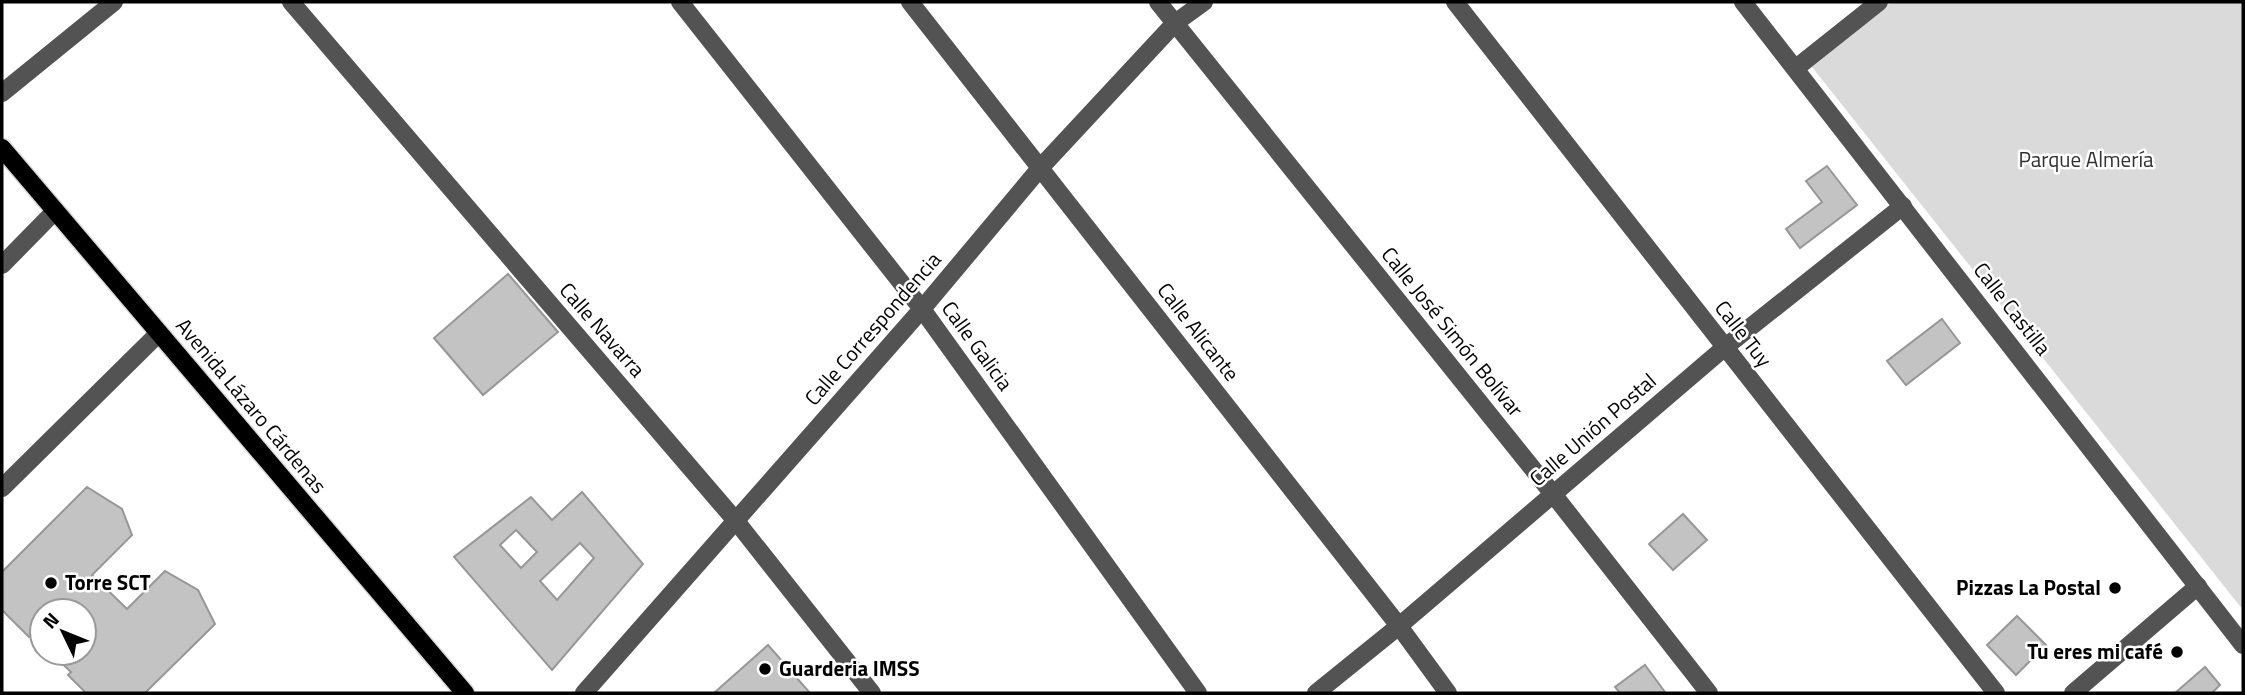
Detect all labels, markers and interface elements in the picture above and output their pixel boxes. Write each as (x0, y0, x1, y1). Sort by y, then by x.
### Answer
park label: Parque Almería (2018, 143, 2154, 175)
street label: Calle José Simón Bolívar (1374, 239, 1531, 423)
street label: Calle Correspondencia (796, 244, 948, 412)
street label: Calle Castilla (1966, 255, 2060, 362)
street label: Calle Navarra (552, 275, 654, 384)
street label: Calle Alicante (1150, 275, 1248, 388)
street label: Calle Tuy (1707, 293, 1780, 374)
street label: Calle Galicia (934, 294, 1022, 397)
street label: Avenida Lázaro Cárdenas (169, 311, 335, 500)
street label: Calle Unión Postal (1522, 365, 1663, 494)
place label: Torre SCT (65, 566, 151, 598)
place label: Pizzas La Postal (1956, 571, 2101, 603)
marker: Torre SCT (43, 575, 59, 591)
marker: Pizzas La Postal (2107, 580, 2123, 596)
north arrow (28, 597, 98, 667)
text: N (35, 605, 65, 635)
place label: Tu eres mi café (2027, 635, 2163, 667)
marker: Tu eres mi café (2169, 644, 2185, 660)
place label: Guarderia IMSS (779, 652, 920, 684)
marker: Guarderia IMSS (757, 661, 773, 677)

